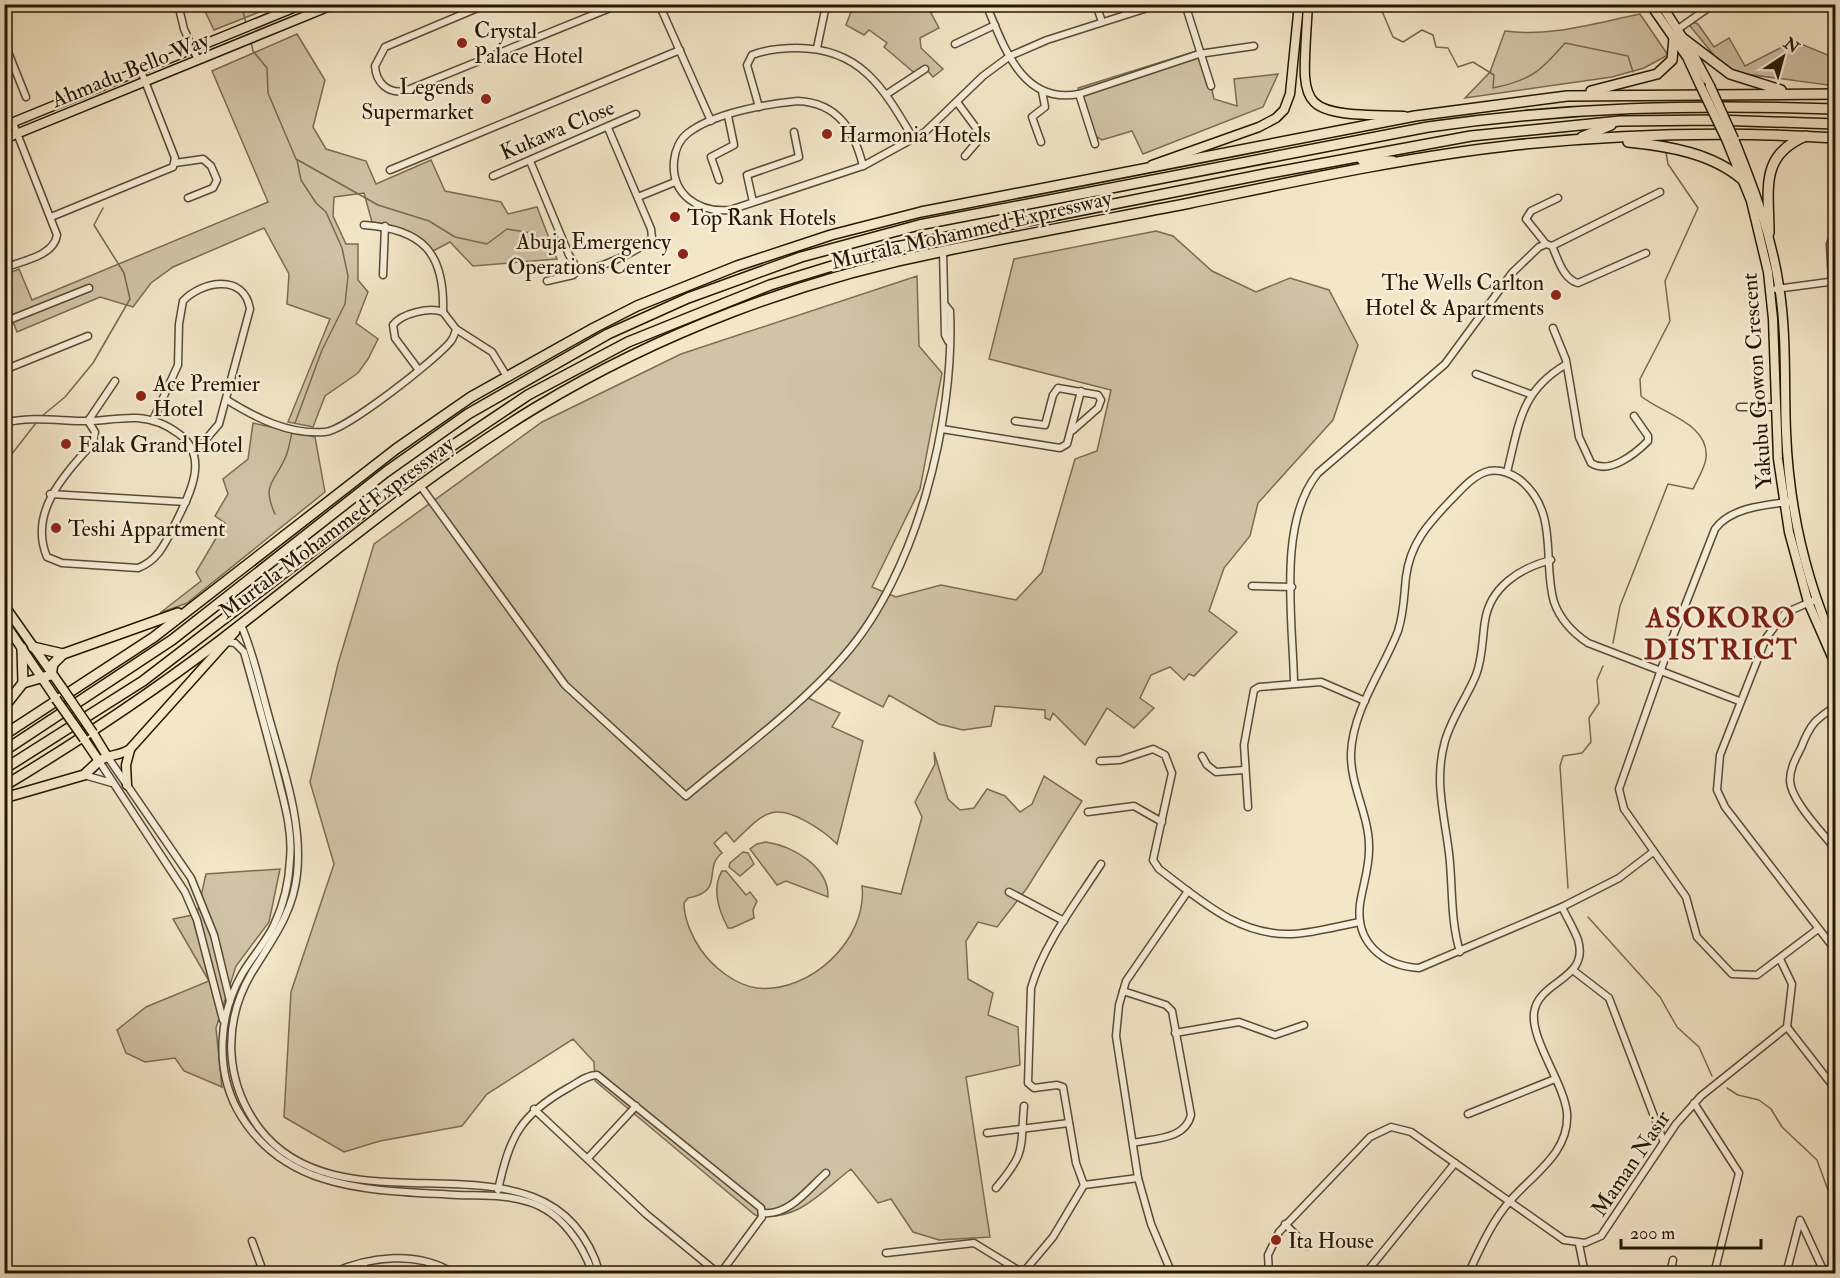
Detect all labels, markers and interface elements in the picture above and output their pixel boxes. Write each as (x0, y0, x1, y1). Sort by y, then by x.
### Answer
place label: Crystal Palace Hotel (474, 17, 583, 70)
street label: Ahmadu Bello Way (47, 25, 214, 115)
north arrow (1753, 27, 1813, 87)
text: N (1779, 33, 1803, 58)
marker: Crystal Palace Hotel (455, 36, 469, 50)
place label: Legends Supermarket (361, 73, 474, 127)
marker: Legends Supermarket (479, 92, 493, 106)
street label: Kukawa Close (496, 93, 619, 167)
place label: Harmonia Hotels (839, 121, 991, 149)
marker: Harmonia Hotels (820, 127, 834, 141)
street label: Murtala Mohammed Expressway (828, 184, 1115, 277)
place label: Top Rank Hotels (687, 204, 836, 233)
marker: Top Rank Hotels (668, 210, 682, 224)
place label: Abuja Emergency Operations Center (508, 228, 672, 282)
marker: Abuja Emergency Operations Center (676, 247, 690, 261)
place label: The Wells Carlton Hotel & Apartments (1364, 269, 1544, 323)
street label: Yakubu Gowon Crescent (1735, 272, 1779, 490)
marker: The Wells Carlton Hotel & Apartments (1549, 288, 1563, 302)
place label: Ace Premier Hotel (152, 370, 261, 423)
marker: Ace Premier Hotel (134, 389, 148, 403)
street label: Murtala Mohammed Expressway (213, 430, 461, 626)
place label: Falak Grand Hotel (78, 431, 243, 459)
marker: Falak Grand Hotel (59, 437, 73, 451)
place label: Teshi Appartment (68, 515, 225, 544)
marker: Teshi Appartment (49, 521, 63, 535)
district label: ASOKORO DISTRICT (1644, 601, 1798, 668)
street label: Maman Nasir (1585, 1104, 1677, 1222)
scale bar (1621, 1212, 1760, 1250)
text: 200 m (1630, 1222, 1675, 1245)
place label: Ita House (1288, 1227, 1374, 1255)
marker: Ita House (1269, 1233, 1283, 1247)

